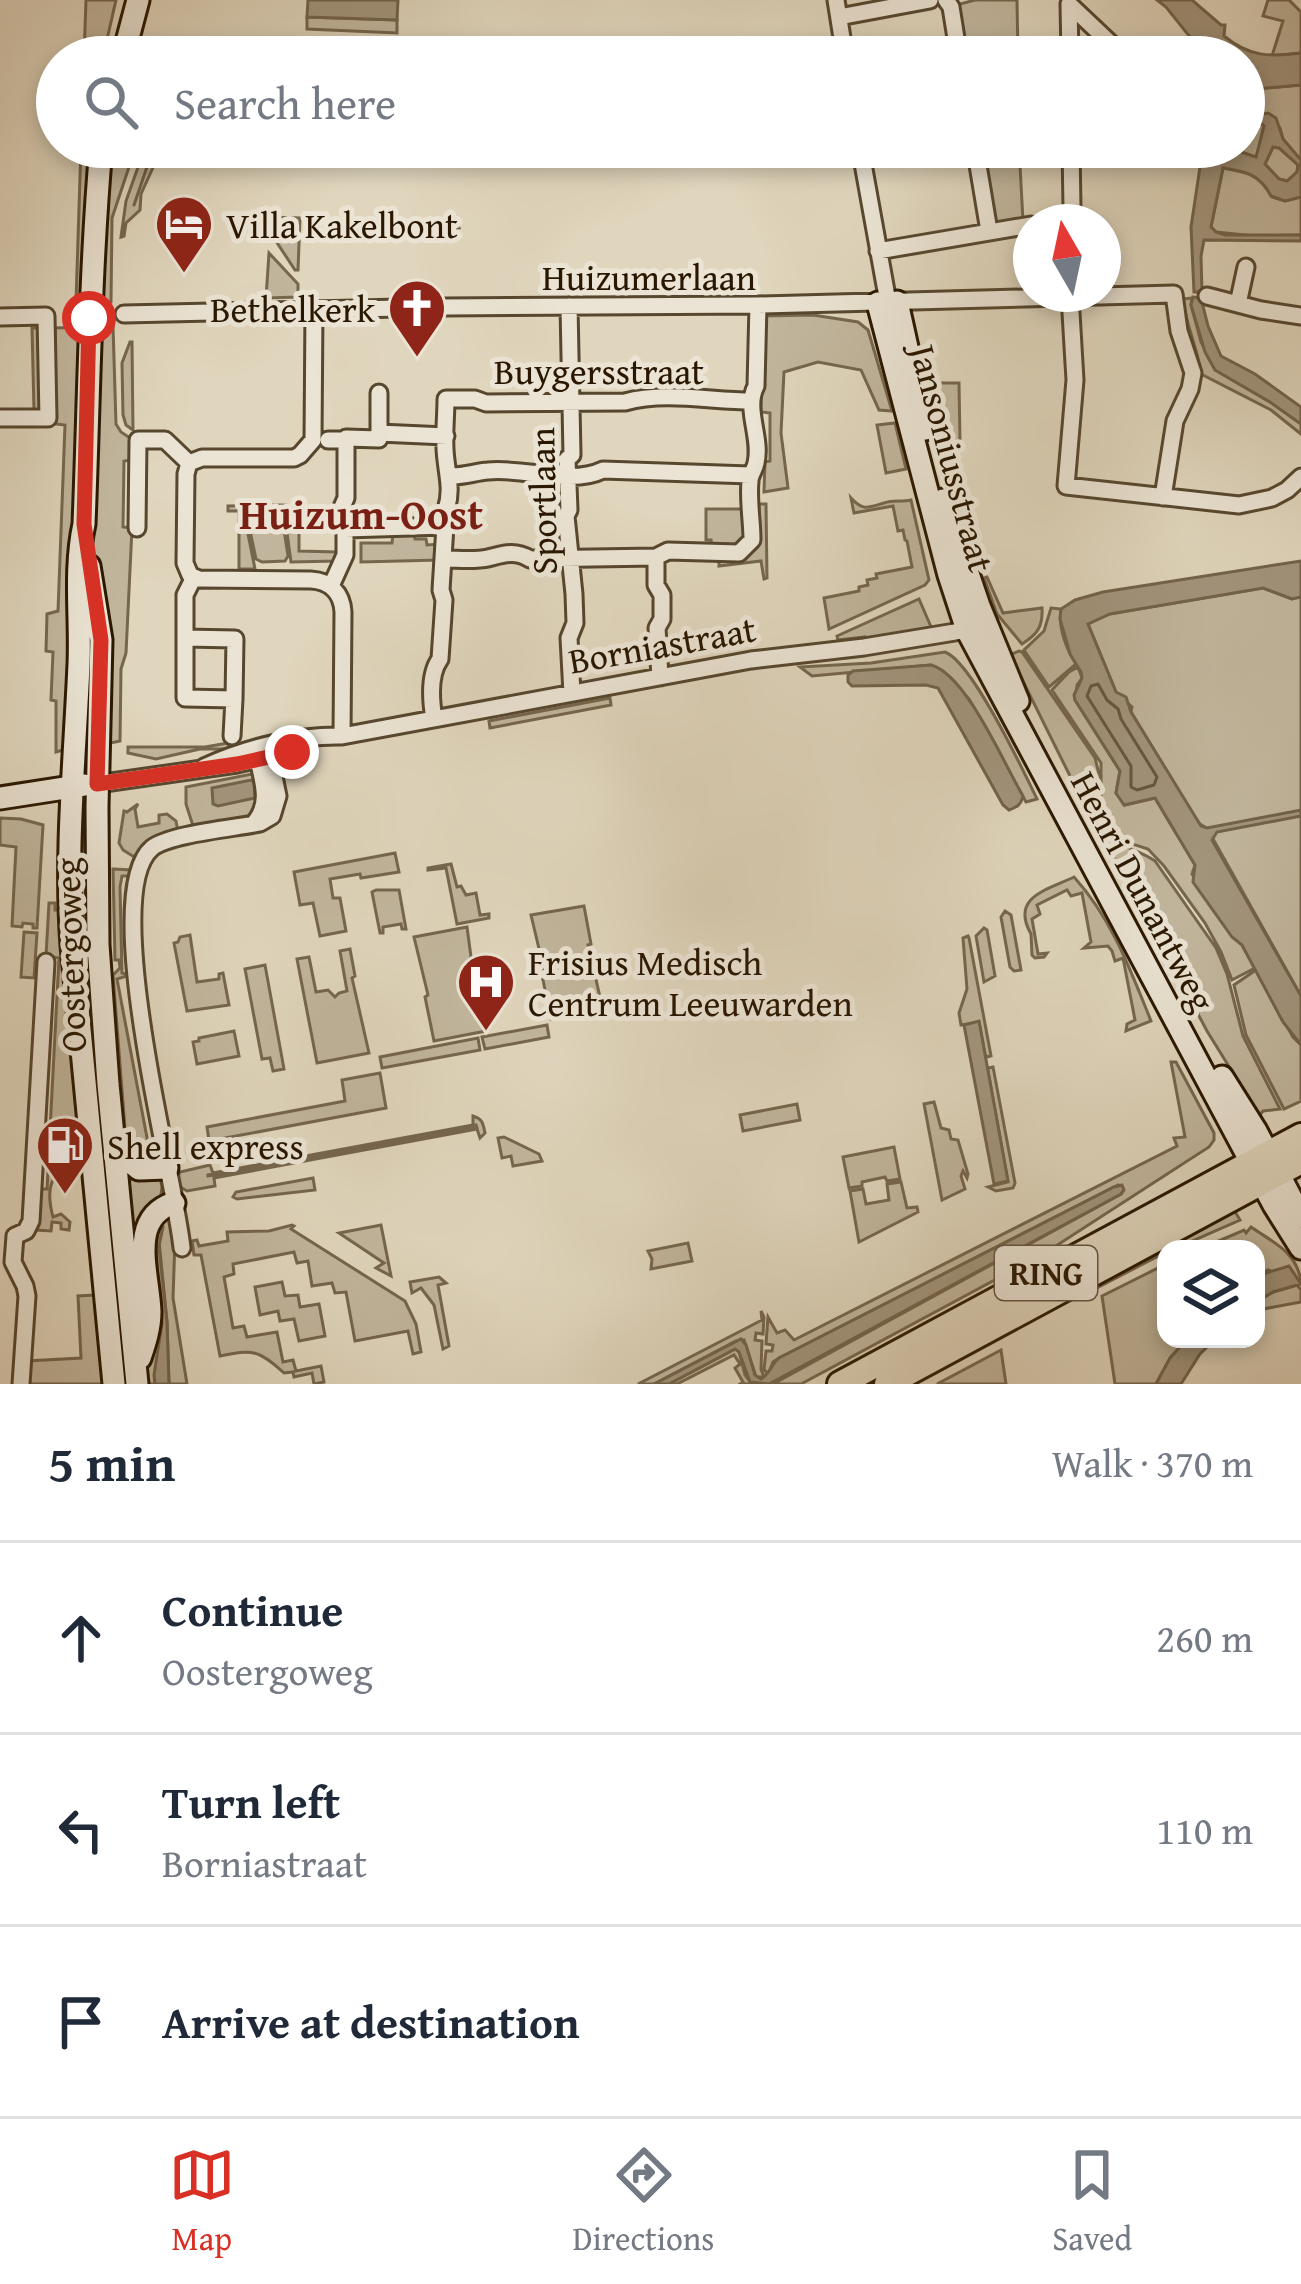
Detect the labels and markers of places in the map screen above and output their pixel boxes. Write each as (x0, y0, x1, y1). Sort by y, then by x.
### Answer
hotel icon: Villa Kakelbont (153, 193, 215, 275)
place label: Villa Kakelbont (226, 198, 458, 251)
church icon: Bethelkerk (386, 277, 448, 359)
place label: Bethelkerk (210, 282, 376, 335)
place label: Frisius Medisch Centrum Leeuwarden (528, 935, 853, 1029)
hospital icon: Frisius Medisch Centrum Leeuwarden (455, 951, 517, 1033)
fuel station icon: Shell express (34, 1114, 96, 1196)
place label: Shell express (107, 1119, 304, 1172)

